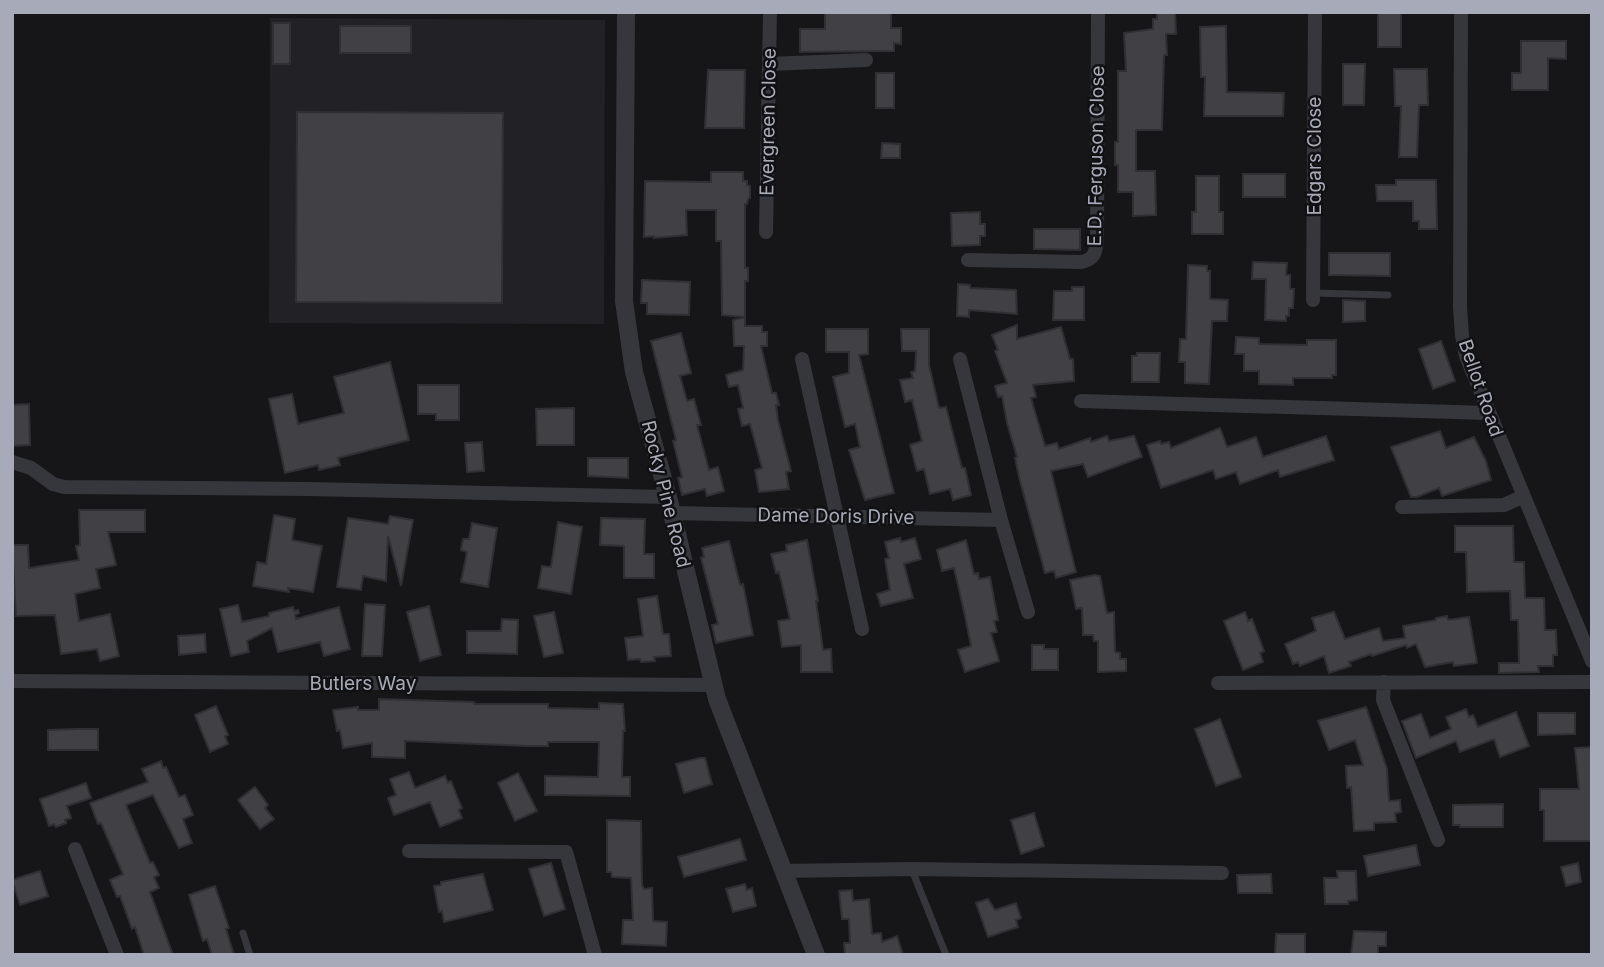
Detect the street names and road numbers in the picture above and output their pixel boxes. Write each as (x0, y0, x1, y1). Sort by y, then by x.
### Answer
street label: Evergreen Close (755, 48, 781, 196)
street label: E.D. Ferguson Close (1083, 65, 1109, 247)
street label: Edgars Close (1303, 97, 1326, 215)
street label: Bellot Road (1454, 336, 1508, 440)
street label: Rocky Pine Road (637, 418, 695, 570)
street label: Dame Doris Drive (757, 503, 915, 529)
street label: Butlers Way (310, 672, 417, 695)

